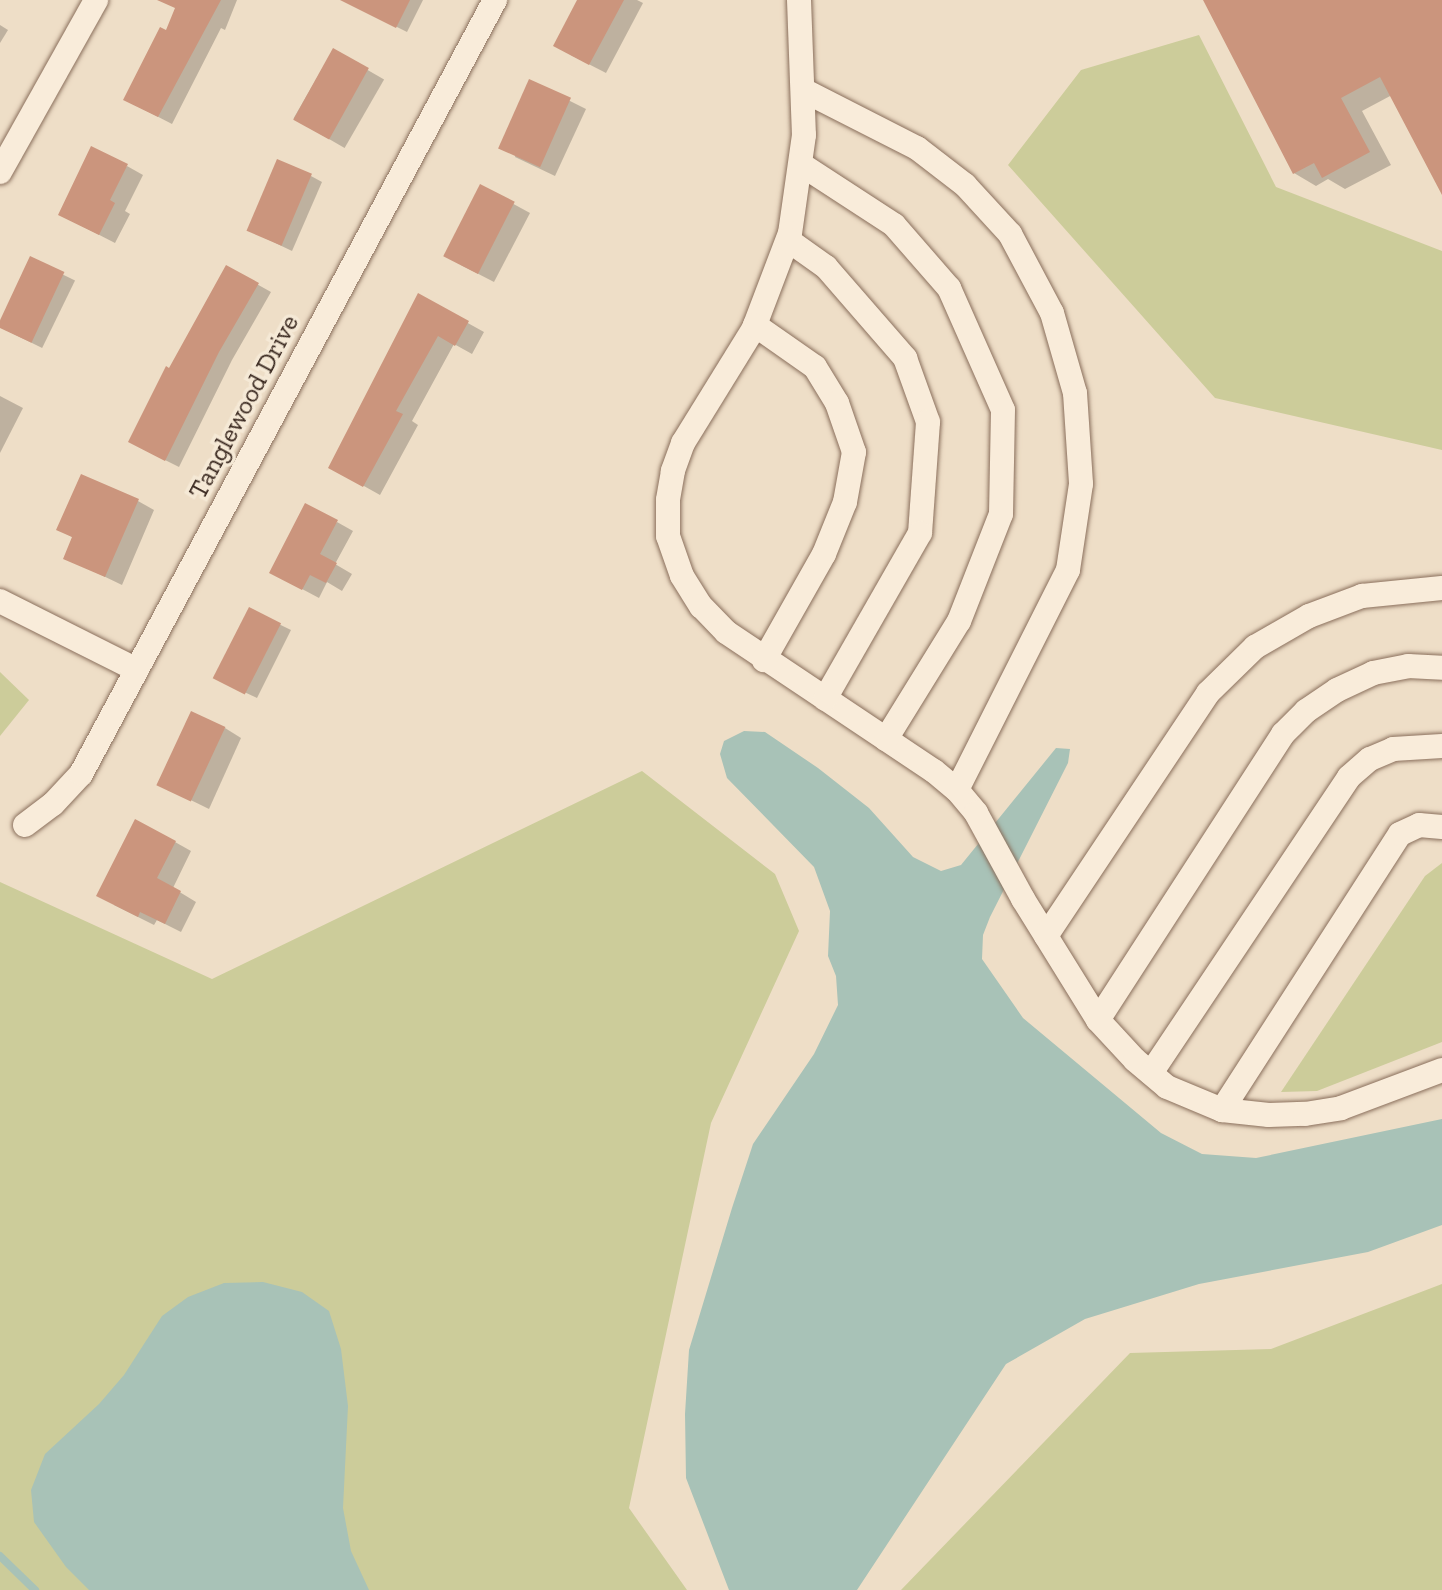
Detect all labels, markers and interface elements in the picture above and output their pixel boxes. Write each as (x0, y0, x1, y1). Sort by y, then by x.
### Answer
street label: Tanglewood Drive (182, 310, 306, 504)

